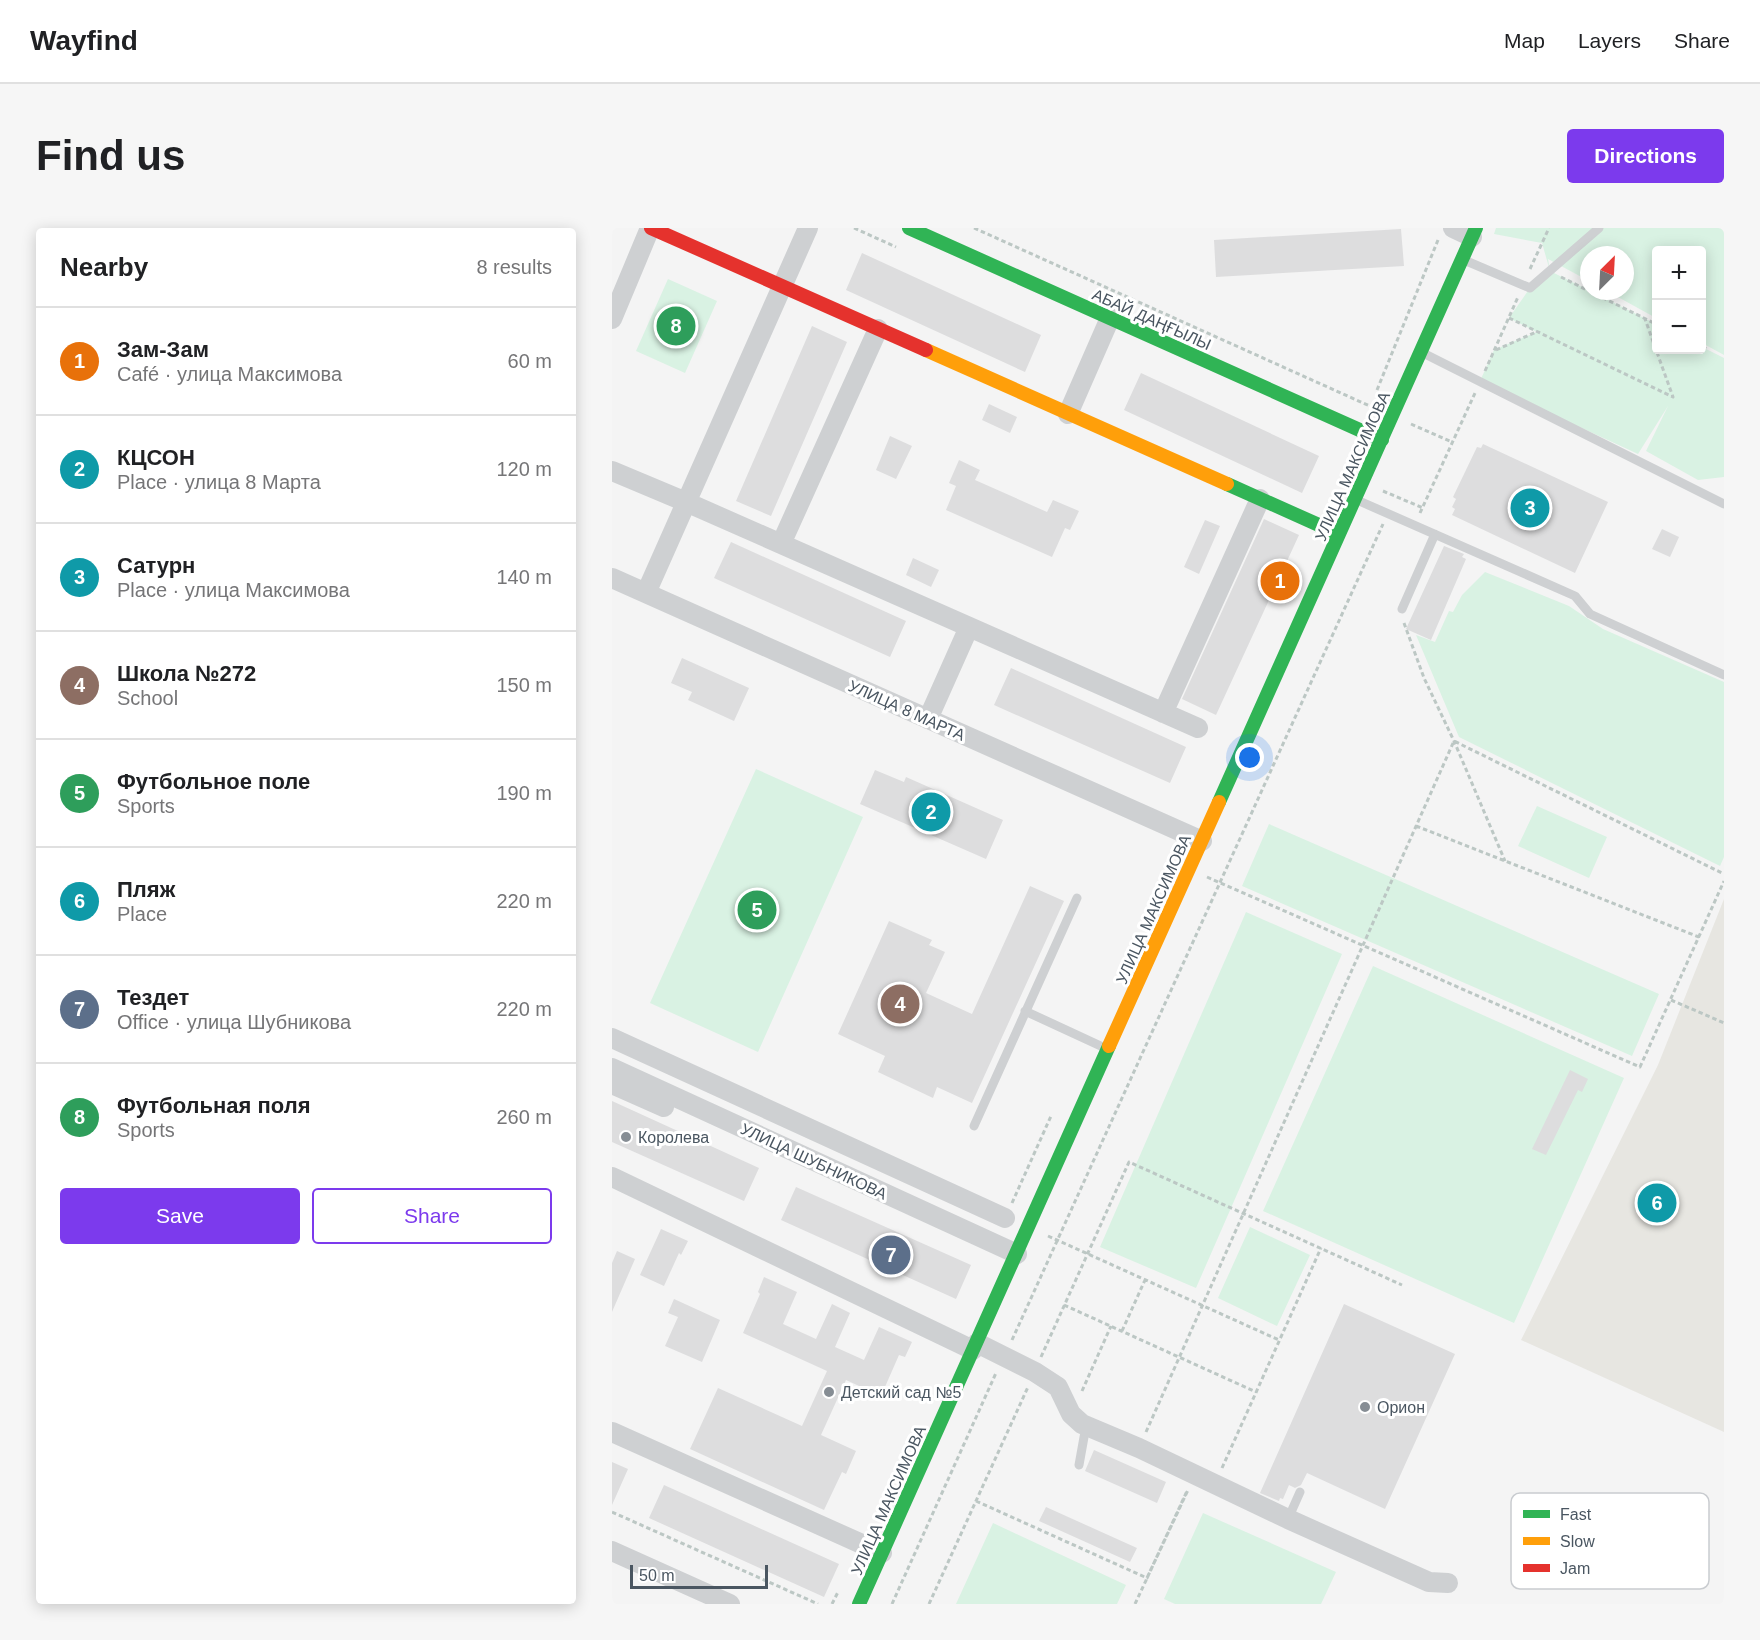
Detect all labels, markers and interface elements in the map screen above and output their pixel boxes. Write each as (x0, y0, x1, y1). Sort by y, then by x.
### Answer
text: Wayfind (30, 25, 138, 56)
text: Map (1504, 29, 1545, 52)
text: Layers (1578, 29, 1641, 52)
text: Share (1674, 29, 1730, 52)
button: Directions (1567, 129, 1724, 183)
text: Find us (36, 132, 185, 179)
north arrow (1580, 246, 1634, 300)
map controls (1652, 246, 1706, 354)
button: + (1652, 246, 1706, 300)
text: Nearby (60, 252, 148, 282)
text: 8 results (476, 256, 552, 278)
street label: АБАЙ ДАҢҒЫЛЫ (1090, 285, 1214, 353)
button: − (1652, 300, 1706, 354)
pin: 8 (656, 304, 696, 348)
text: Зам-Зам (117, 337, 209, 362)
text: 1 (74, 350, 85, 372)
text: 60 m (508, 350, 552, 372)
text: Café · улица Максимова (117, 363, 342, 385)
street label: УЛИЦА МАКСИМОВА (1312, 389, 1393, 543)
text: КЦСОН (117, 445, 195, 470)
text: 2 (74, 458, 85, 480)
text: 120 m (496, 458, 552, 480)
text: Place · улица 8 Марта (117, 471, 321, 493)
pin: 3 (1510, 486, 1550, 530)
text: Сатурн (117, 553, 195, 578)
pin: 1 (1260, 558, 1300, 604)
text: 3 (74, 566, 85, 588)
text: 140 m (496, 566, 552, 588)
text: Place · улица Максимова (117, 579, 350, 601)
text: Школа №272 (117, 661, 256, 686)
text: 4 (74, 674, 85, 696)
text: 150 m (496, 674, 552, 696)
street label: УЛИЦА 8 МАРТА (846, 677, 968, 744)
text: School (117, 687, 178, 709)
your location (1235, 743, 1264, 772)
text: Футбольное поле (117, 769, 310, 794)
text: 5 (74, 782, 85, 804)
text: 190 m (496, 782, 552, 804)
pin: 2 (912, 790, 950, 834)
text: Sports (117, 795, 175, 817)
street label: УЛИЦА МАКСИМОВА (1113, 832, 1194, 986)
text: Пляж (117, 877, 175, 902)
pin: 5 (738, 888, 776, 932)
text: 6 (74, 890, 85, 912)
text: 220 m (496, 890, 552, 912)
text: Place (117, 903, 167, 925)
pin: 4 (880, 982, 920, 1026)
text: Тездет (117, 985, 189, 1010)
text: 7 (74, 998, 85, 1020)
text: 220 m (496, 998, 552, 1020)
text: Office · улица Шубникова (117, 1011, 351, 1033)
text: Футбольная поля (117, 1093, 311, 1118)
text: 8 (74, 1106, 85, 1128)
text: 260 m (496, 1106, 552, 1128)
text: Sports (117, 1119, 175, 1141)
street label: УЛИЦА ШУБНИКОВА (738, 1120, 890, 1203)
place label: Королева (638, 1129, 709, 1146)
marker: Королева (619, 1130, 633, 1144)
pin: 6 (1638, 1180, 1676, 1226)
button: Save (60, 1188, 300, 1244)
button: Share (312, 1188, 552, 1244)
pin: 7 (872, 1232, 910, 1278)
place label: Детский сад №5 (841, 1384, 962, 1401)
marker: Детский сад №5 (822, 1385, 836, 1399)
place label: Орион (1377, 1399, 1425, 1416)
marker: Орион (1358, 1400, 1372, 1414)
street label: УЛИЦА МАКСИМОВА (848, 1423, 929, 1577)
legend (1511, 1493, 1709, 1589)
text: Fast (1560, 1506, 1592, 1523)
text: Slow (1560, 1533, 1595, 1550)
text: Jam (1560, 1560, 1590, 1577)
scale bar (630, 1562, 768, 1590)
text: 50 m (639, 1567, 675, 1584)

